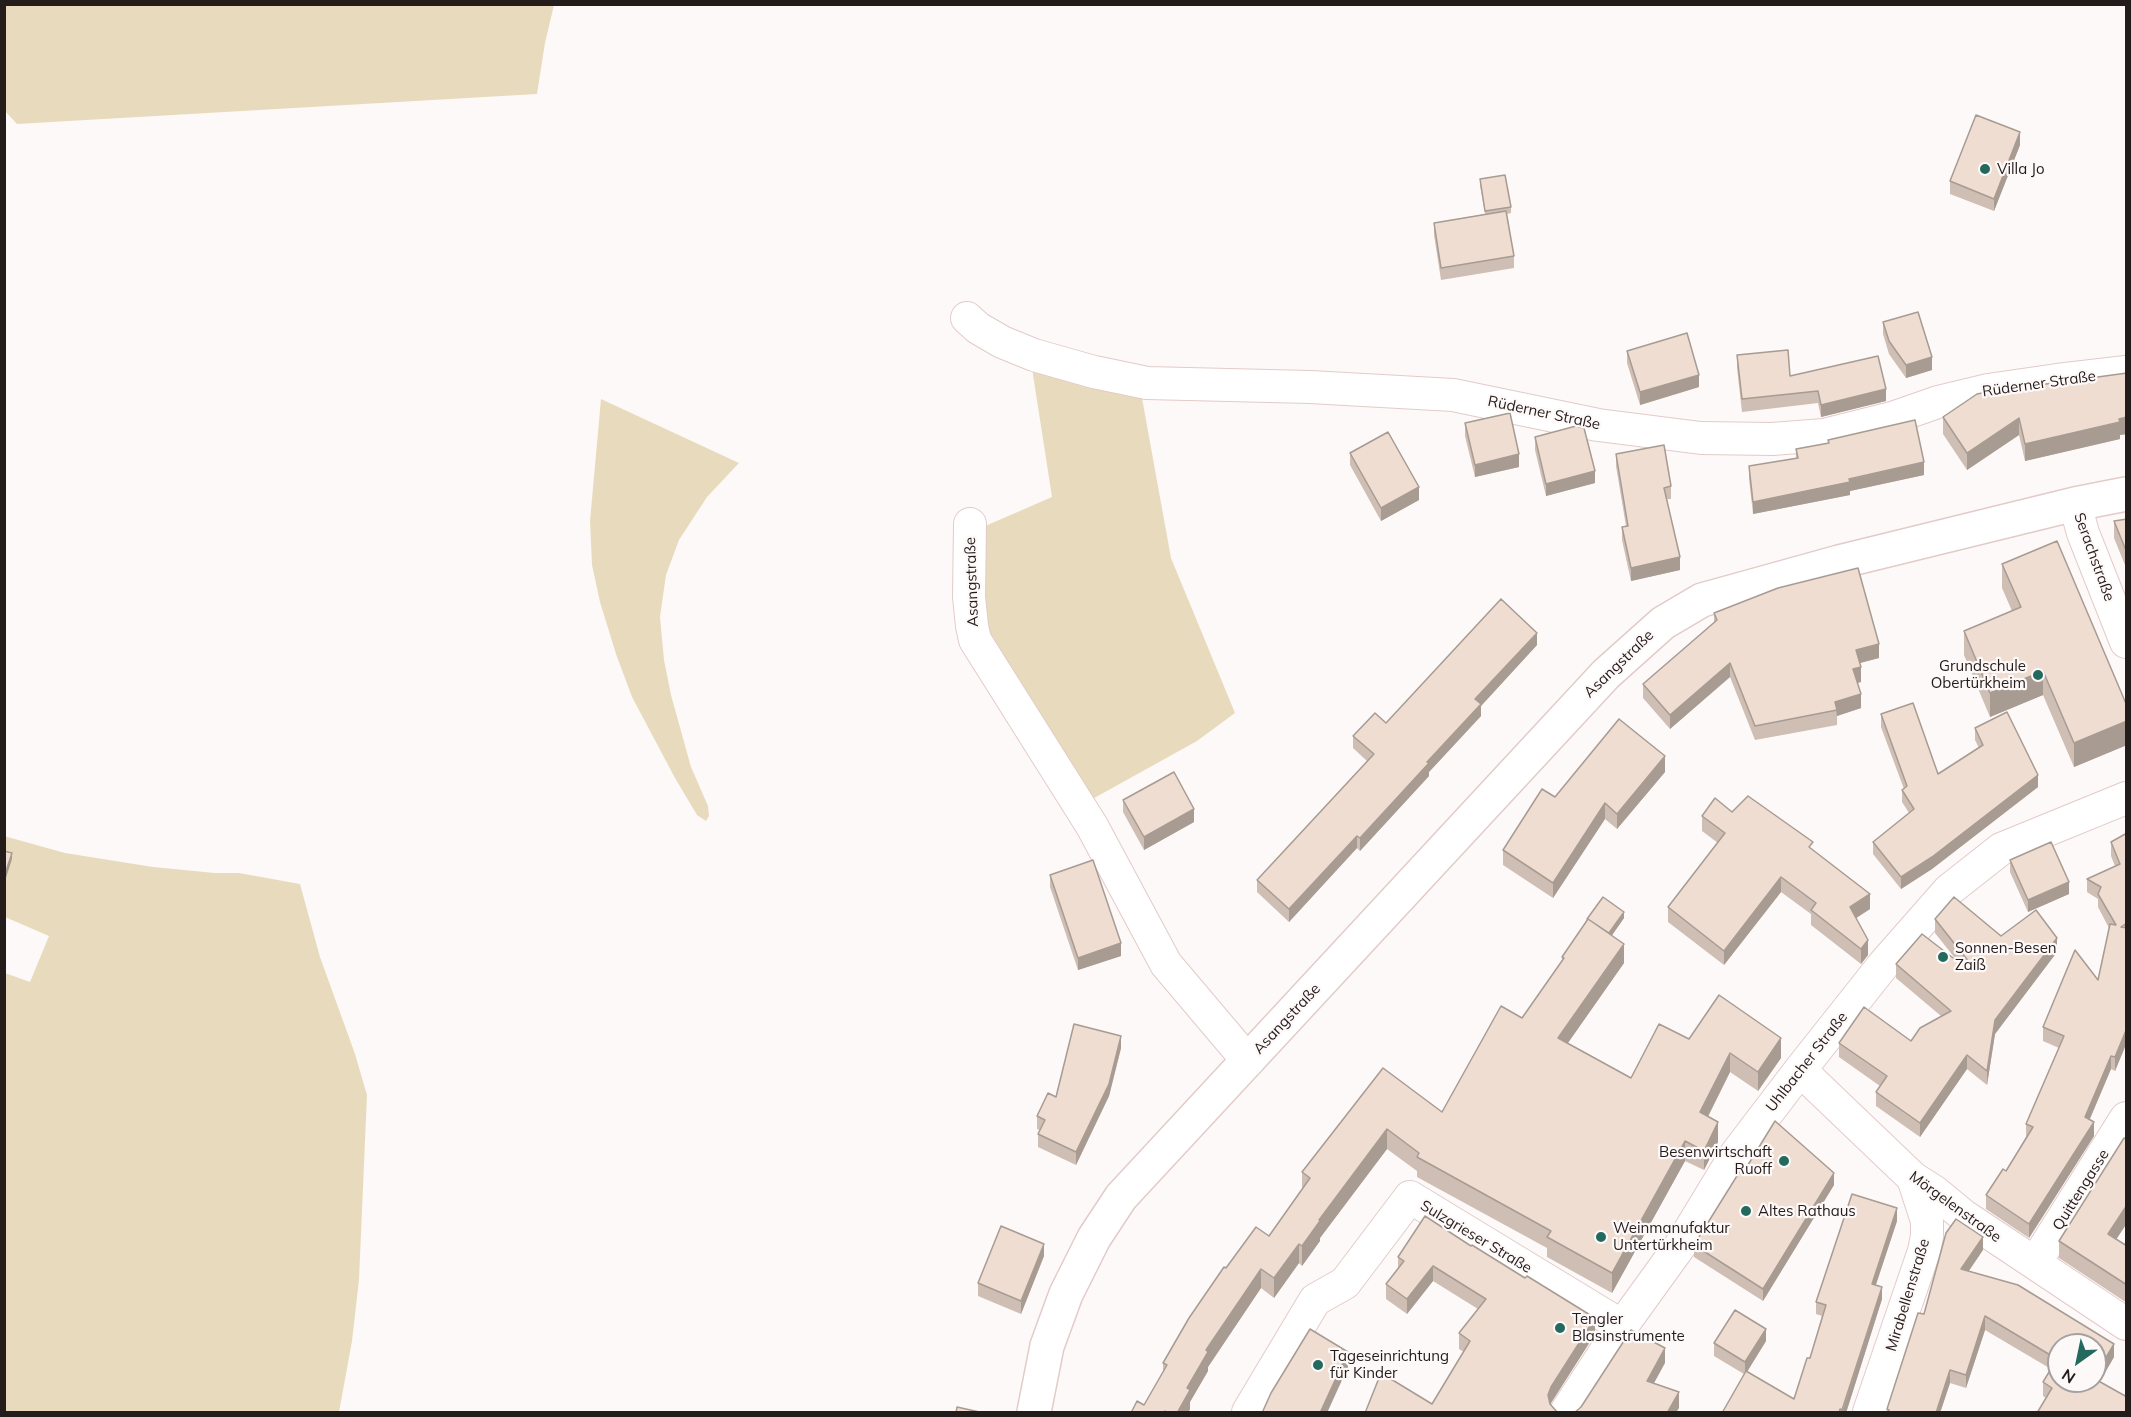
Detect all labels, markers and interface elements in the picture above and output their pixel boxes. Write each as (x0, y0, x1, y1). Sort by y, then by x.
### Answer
place label: Villa Jo (1997, 160, 2045, 178)
marker: Villa Jo (1978, 162, 1992, 176)
street label: Rüderner Straße (1981, 367, 2097, 401)
street label: Rüderner Straße (1486, 392, 1602, 434)
street label: Serachstraße (2070, 510, 2118, 604)
street label: Asangstraße (961, 537, 983, 627)
street label: Asangstraße (1580, 626, 1658, 702)
place label: Grundschule Obertürkheim (1931, 657, 2026, 692)
marker: Grundschule Obertürkheim (2031, 668, 2045, 682)
place label: Sonnen-Besen Zaiß (1955, 939, 2057, 974)
marker: Sonnen-Besen Zaiß (1936, 950, 1950, 964)
street label: Asangstraße (1250, 980, 1324, 1058)
street label: Uhlbacher Straße (1762, 1009, 1852, 1115)
place label: Besenwirtschaft Ruoff (1659, 1143, 1772, 1178)
street label: Quittengasse (2049, 1146, 2113, 1234)
marker: Besenwirtschaft Ruoff (1777, 1154, 1791, 1168)
street label: Mörgelenstraße (1906, 1168, 2004, 1246)
street label: Sulzgrieser Straße (1417, 1197, 1535, 1277)
place label: Altes Rathaus (1758, 1202, 1856, 1220)
marker: Altes Rathaus (1739, 1204, 1753, 1218)
place label: Weinmanufaktur Untertürkheim (1613, 1219, 1730, 1254)
marker: Weinmanufaktur Untertürkheim (1594, 1230, 1608, 1244)
street label: Mirabellenstraße (1882, 1237, 1934, 1353)
place label: Tengler Blasinstrumente (1572, 1310, 1685, 1345)
marker: Tengler Blasinstrumente (1553, 1321, 1567, 1335)
north arrow (2047, 1333, 2107, 1393)
place label: Tageseinrichtung für Kinder (1330, 1347, 1449, 1382)
marker: Tageseinrichtung für Kinder (1311, 1358, 1325, 1372)
text: N (2058, 1365, 2079, 1388)

